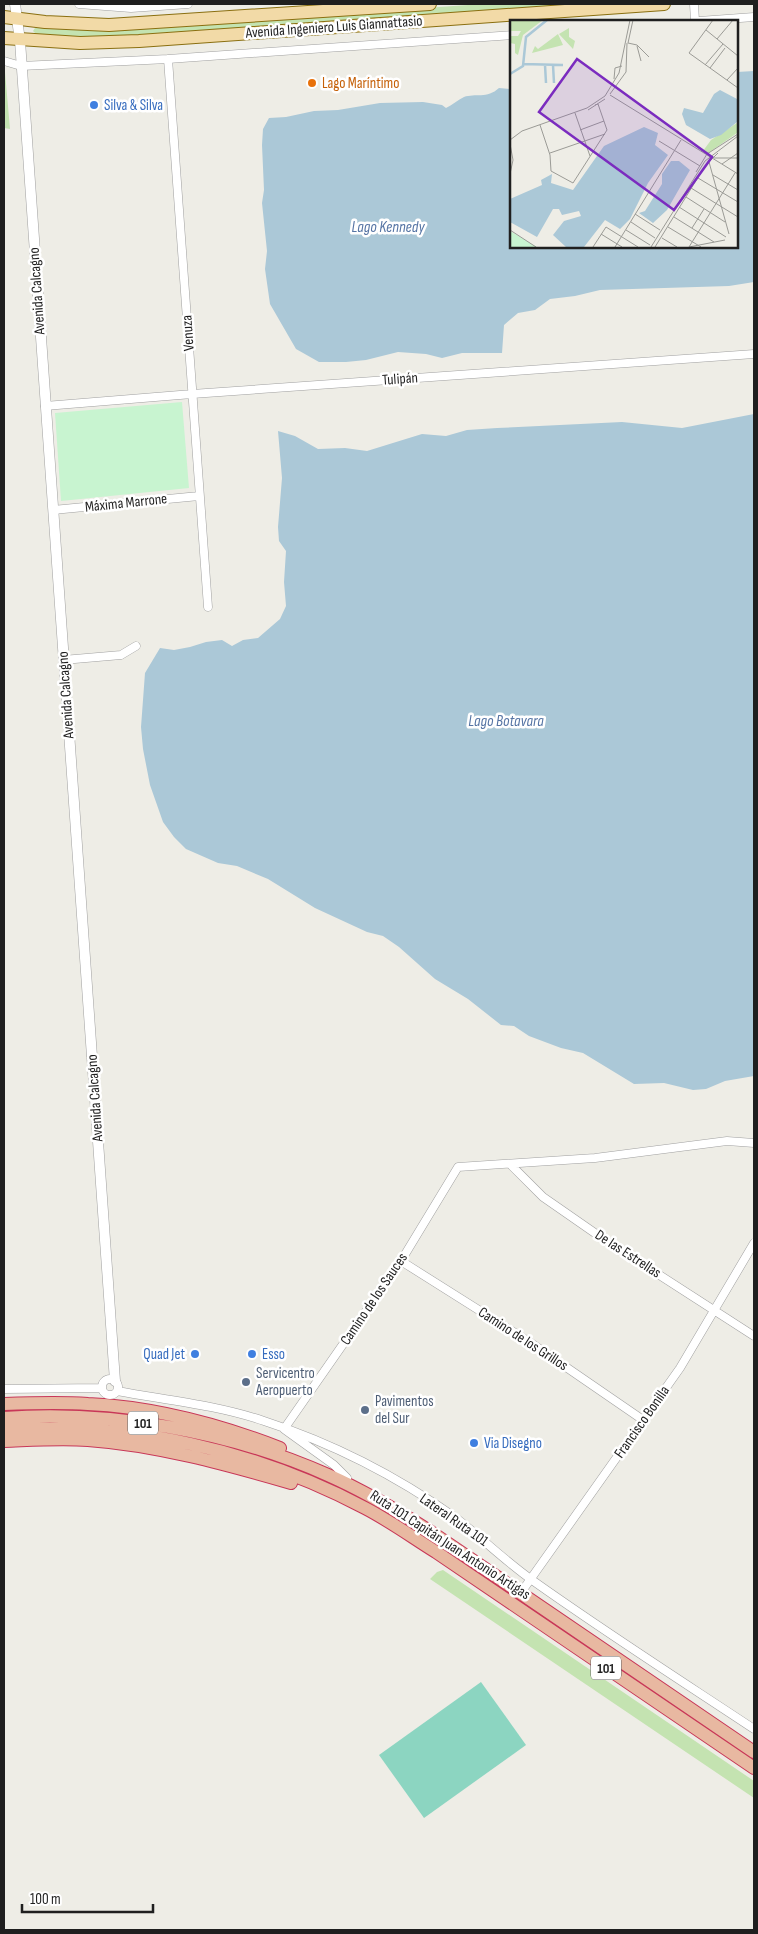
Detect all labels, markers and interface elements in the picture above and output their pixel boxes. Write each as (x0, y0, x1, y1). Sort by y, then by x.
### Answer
street label: Avenida Ingeniero Luis Giannattasio (244, 11, 423, 43)
inset map (510, 20, 738, 248)
place label: Lago Maríntimo (322, 74, 399, 93)
marker: Lago Maríntimo (306, 77, 318, 89)
place label: Silva & Silva (104, 96, 163, 115)
marker: Silva & Silva (88, 99, 100, 111)
water label: Lago Kennedy (352, 218, 425, 237)
street label: Avenida Calcagno (24, 247, 50, 336)
street label: Venuza (177, 314, 199, 352)
street label: Tulipán (382, 368, 418, 390)
street label: Máxima Marrone (84, 489, 168, 517)
street label: Avenida Calcagno (53, 651, 79, 740)
water label: Lago Botavara (468, 712, 544, 731)
street label: Avenida Calcagno (82, 1054, 108, 1143)
street label: De las Estrellas (591, 1226, 665, 1282)
street label: Camino de los Sauces (336, 1249, 412, 1349)
street label: Camino de los Grillos (474, 1303, 572, 1375)
place label: Quad Jet (143, 1345, 185, 1364)
place label: Esso (262, 1345, 285, 1364)
marker: Quad Jet (189, 1348, 201, 1360)
marker: Esso (246, 1348, 258, 1360)
place label: Servicentro Aeropuerto (255, 1364, 315, 1400)
marker: Servicentro Aeropuerto (240, 1376, 252, 1388)
street label: Francisco Bonilla (610, 1382, 674, 1462)
place label: Pavimentos del Sur (375, 1392, 434, 1428)
marker: Pavimentos del Sur (359, 1404, 371, 1416)
road number: 101 (128, 1412, 158, 1435)
place label: Via Disegno (484, 1434, 542, 1453)
marker: Via Disegno (468, 1437, 480, 1449)
street label: Ruta 101 Capitán Juan Antonio Artigas (366, 1486, 534, 1604)
street label: Lateral Ruta 101 (416, 1489, 493, 1551)
road number: 101 (591, 1656, 621, 1680)
scale bar (22, 1882, 154, 1914)
text: 100 m (30, 1890, 61, 1909)

